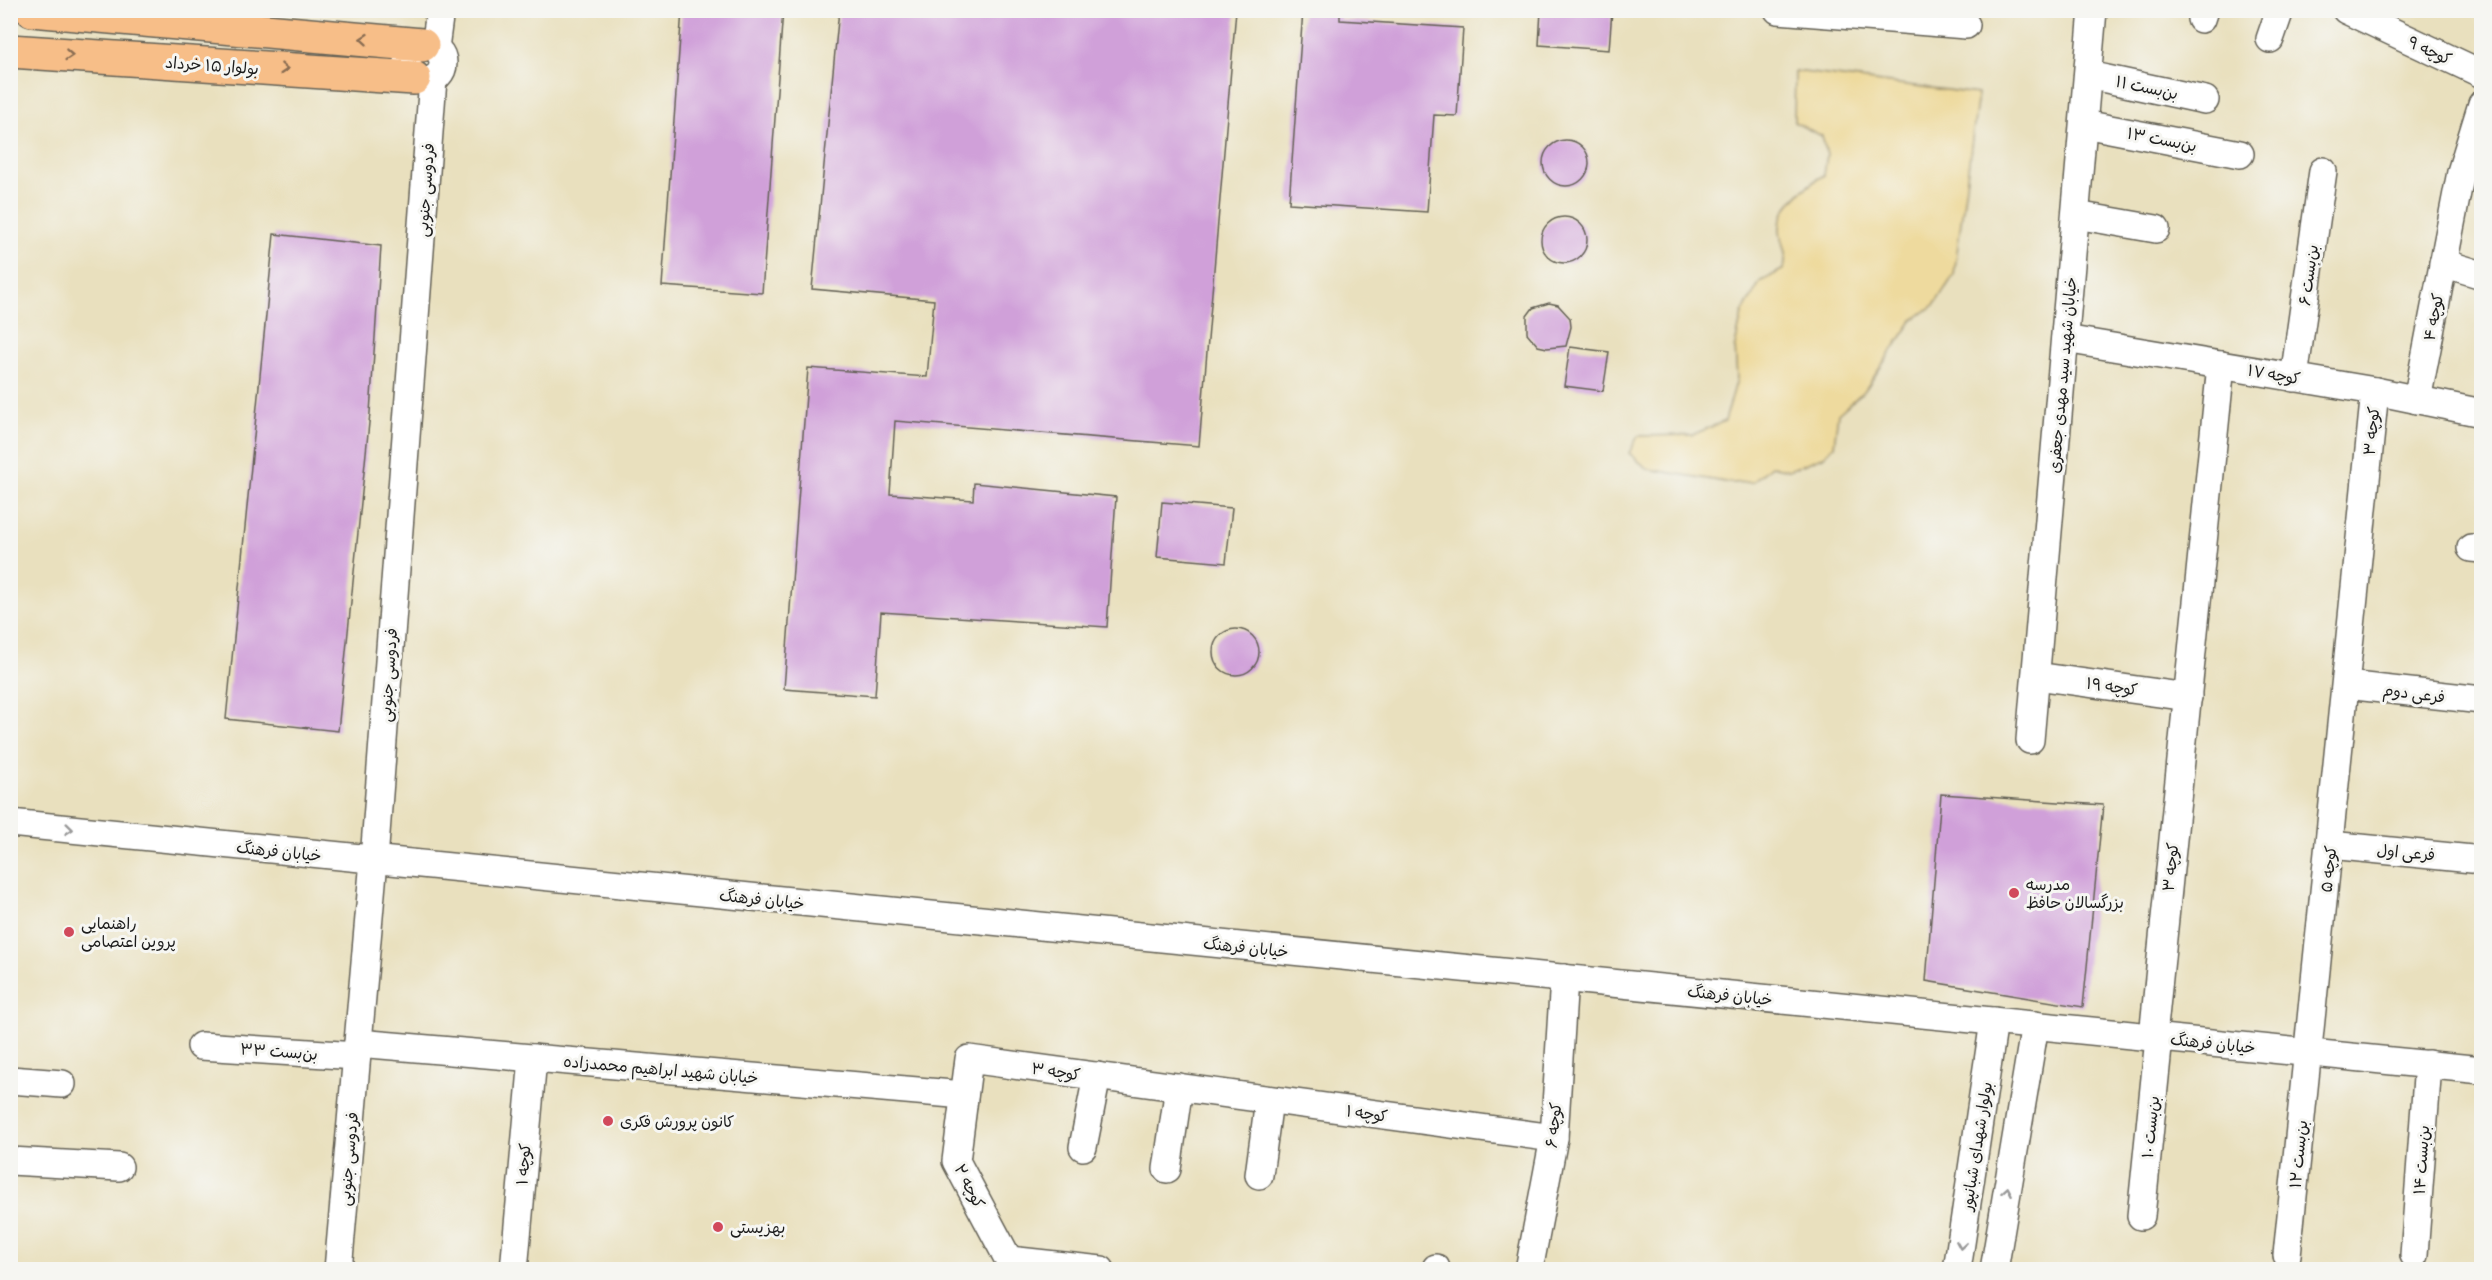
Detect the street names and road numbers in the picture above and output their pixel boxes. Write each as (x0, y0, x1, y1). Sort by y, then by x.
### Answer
street label: کوچه ۹ (2404, 32, 2455, 70)
street label: بولوار ۱۵ خرداد (164, 53, 260, 79)
street label: بن‌بست ۱۱ (2114, 72, 2180, 104)
street label: بن‌بست ۱۳ (2125, 123, 2198, 157)
street label: فردوسی جنوبی (413, 142, 439, 238)
street label: بن‌بست ۶ (2295, 243, 2323, 307)
street label: خیابان شهید سید مهدی جعفری (2044, 276, 2082, 474)
street label: کوچه ۴ (2420, 292, 2448, 343)
street label: کوچه ۱۷ (2246, 361, 2302, 389)
street label: کوچه ۳ (2359, 405, 2385, 457)
street label: فردوسی جنوبی (376, 627, 402, 723)
street label: کوچه ۱۹ (2085, 673, 2139, 701)
street label: فرعی دوم (2381, 680, 2446, 710)
street label: خیابان فرهنگ (235, 838, 322, 866)
street label: فرعی اول (2376, 840, 2436, 866)
street label: کوچه ۳ (2158, 841, 2184, 893)
street label: کوچه ۵ (2317, 844, 2341, 894)
street label: خیابان فرهنگ (718, 886, 805, 914)
street label: خیابان فرهنگ (1202, 934, 1289, 962)
street label: خیابان فرهنگ (1686, 982, 1773, 1010)
street label: خیابان فرهنگ (2169, 1030, 2256, 1058)
street label: بن‌بست ۳۳ (239, 1039, 319, 1065)
street label: خیابان شهید ابراهیم محمدزاده (562, 1052, 759, 1090)
street label: کوچه ۳ (1030, 1059, 1082, 1085)
street label: بولوار شهدای شبانپور (1957, 1080, 1997, 1213)
street label: بن‌بست ۱۰ (2138, 1095, 2164, 1159)
street label: کوچه ۱ (1345, 1101, 1389, 1127)
street label: کوچه ۶ (1542, 1101, 1566, 1149)
street label: فردوسی جنوبی (335, 1111, 363, 1207)
street label: بن‌بست ۱۲ (2285, 1119, 2313, 1189)
street label: بن‌بست ۱۴ (2410, 1125, 2434, 1195)
street label: کوچه ۱ (512, 1142, 536, 1186)
street label: کوچه ۲ (950, 1161, 989, 1212)

